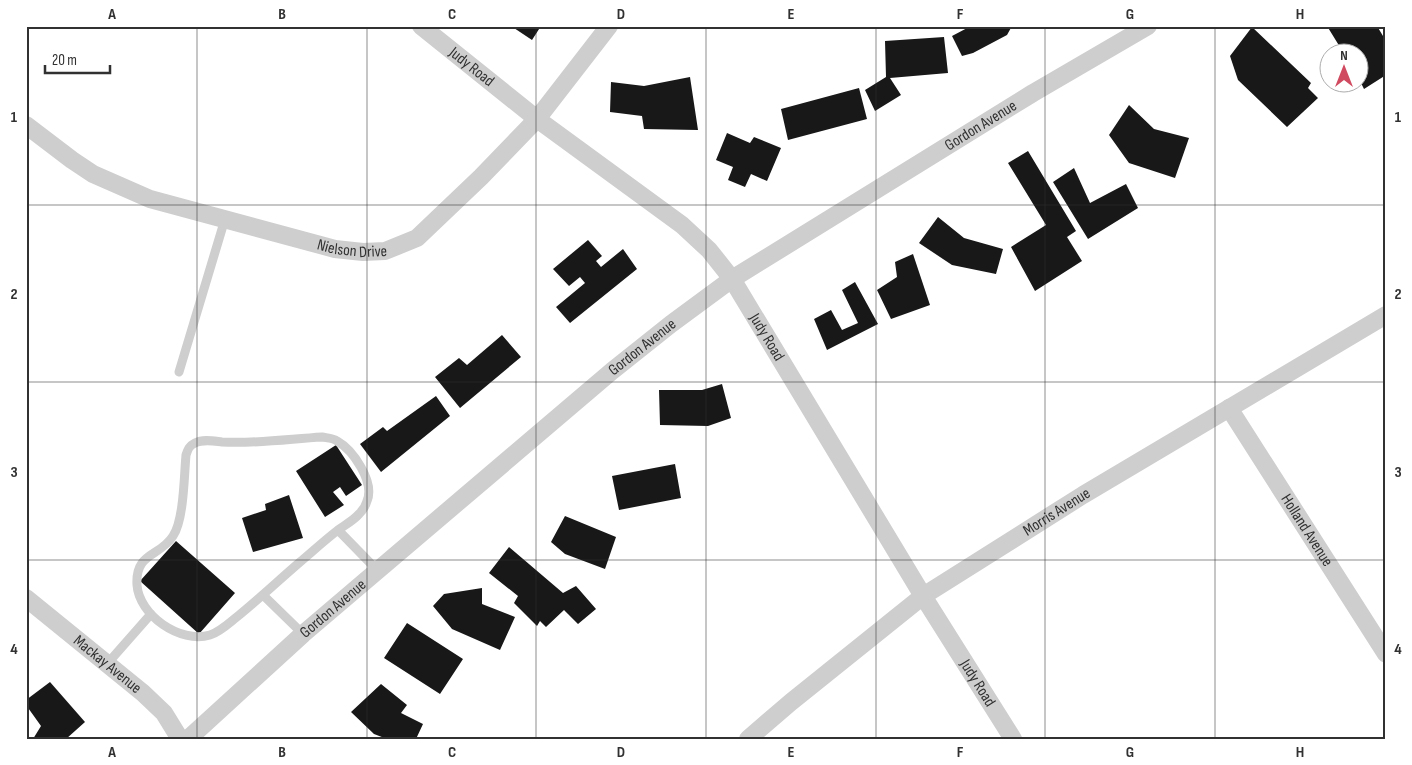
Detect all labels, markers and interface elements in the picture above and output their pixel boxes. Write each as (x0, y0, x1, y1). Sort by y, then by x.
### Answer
text: A (107, 5, 116, 24)
text: B (278, 5, 286, 24)
text: C (448, 5, 456, 24)
text: D (617, 5, 625, 24)
text: E (788, 5, 795, 24)
text: F (957, 5, 964, 24)
text: G (1126, 5, 1134, 24)
text: H (1296, 5, 1304, 24)
scale bar (45, 42, 110, 74)
street label: Judy Road (445, 42, 498, 90)
north arrow (1320, 42, 1370, 92)
text: N (1340, 47, 1348, 64)
text: 20 m (52, 51, 77, 70)
street label: Gordon Avenue (941, 96, 1020, 155)
text: 1 (11, 108, 18, 127)
text: 1 (1395, 108, 1402, 127)
street label: Nielson Drive (315, 235, 387, 262)
text: 2 (10, 285, 18, 304)
text: 2 (1394, 285, 1402, 304)
street label: Judy Road (745, 309, 789, 364)
street label: Gordon Avenue (605, 314, 679, 380)
text: 3 (10, 463, 18, 482)
text: 3 (1394, 463, 1402, 482)
street label: Morris Avenue (1019, 483, 1094, 540)
street label: Holland Avenue (1277, 490, 1337, 570)
street label: Gordon Avenue (296, 575, 370, 642)
street label: Mackay Avenue (70, 631, 145, 697)
text: 4 (10, 640, 18, 659)
text: 4 (1394, 640, 1402, 659)
street label: Judy Road (955, 655, 1000, 710)
text: A (107, 743, 116, 762)
text: B (278, 743, 286, 762)
text: C (448, 743, 456, 762)
text: D (617, 743, 625, 762)
text: E (788, 743, 795, 762)
text: F (957, 743, 964, 762)
text: G (1126, 743, 1134, 762)
text: H (1296, 743, 1304, 762)

